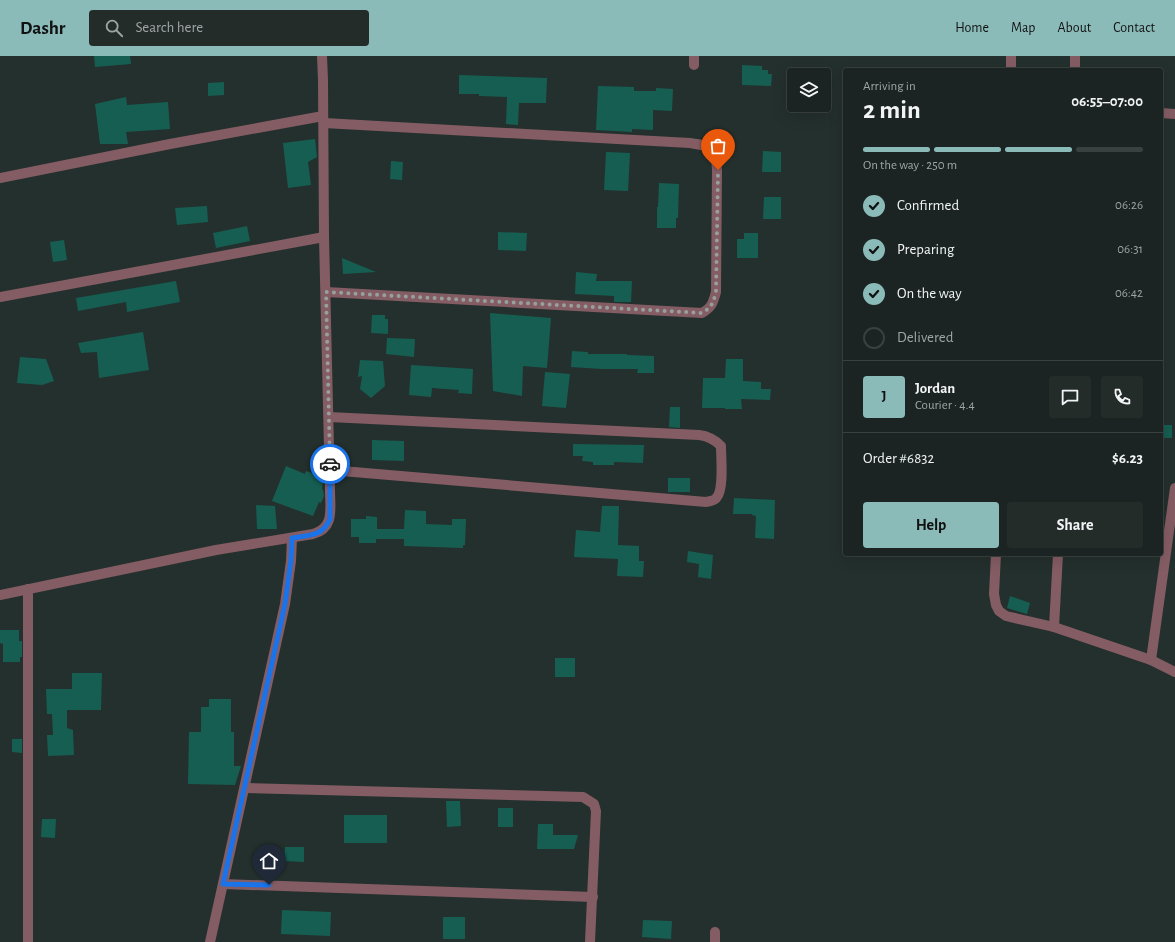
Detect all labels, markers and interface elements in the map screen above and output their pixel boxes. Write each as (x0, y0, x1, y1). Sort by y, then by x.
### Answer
search box (89, 10, 369, 46)
icon: search (103, 17, 125, 39)
text: Dashr (20, 19, 65, 38)
text: Search here (135, 20, 203, 35)
text: Home (955, 21, 989, 35)
text: Map (1011, 21, 1035, 35)
text: About (1057, 21, 1091, 35)
text: Contact (1113, 21, 1155, 35)
map controls (787, 68, 831, 112)
button: layers (787, 68, 831, 112)
text: Arriving in (863, 80, 916, 93)
text: 06:55–07:00 (1071, 94, 1143, 109)
text: 2 min (863, 97, 921, 123)
pin (701, 129, 735, 170)
icon: bag (707, 135, 729, 157)
text: On the way · 250 m (863, 159, 957, 172)
icon: check (863, 195, 885, 217)
text: Confirmed (897, 198, 959, 213)
text: 06:26 (1115, 199, 1143, 212)
icon: check (863, 239, 885, 261)
text: Preparing (897, 242, 954, 257)
text: 06:31 (1117, 243, 1143, 256)
icon: check (863, 283, 885, 305)
text: On the way (897, 286, 962, 301)
text: 06:42 (1115, 287, 1143, 300)
text: Delivered (897, 330, 954, 345)
button: chat (1049, 376, 1091, 418)
button: phone (1101, 376, 1143, 418)
text: Jordan (915, 381, 955, 396)
text: J (881, 389, 887, 404)
text: Courier · 4.4 (915, 399, 975, 412)
courier (310, 444, 350, 484)
text: Order #6832 (863, 451, 934, 466)
text: $6.23 (1112, 451, 1143, 466)
icon: car (319, 453, 341, 475)
button: Help (863, 502, 999, 548)
button: Share (1007, 502, 1143, 548)
pin (252, 844, 286, 885)
icon: home (258, 850, 280, 872)

